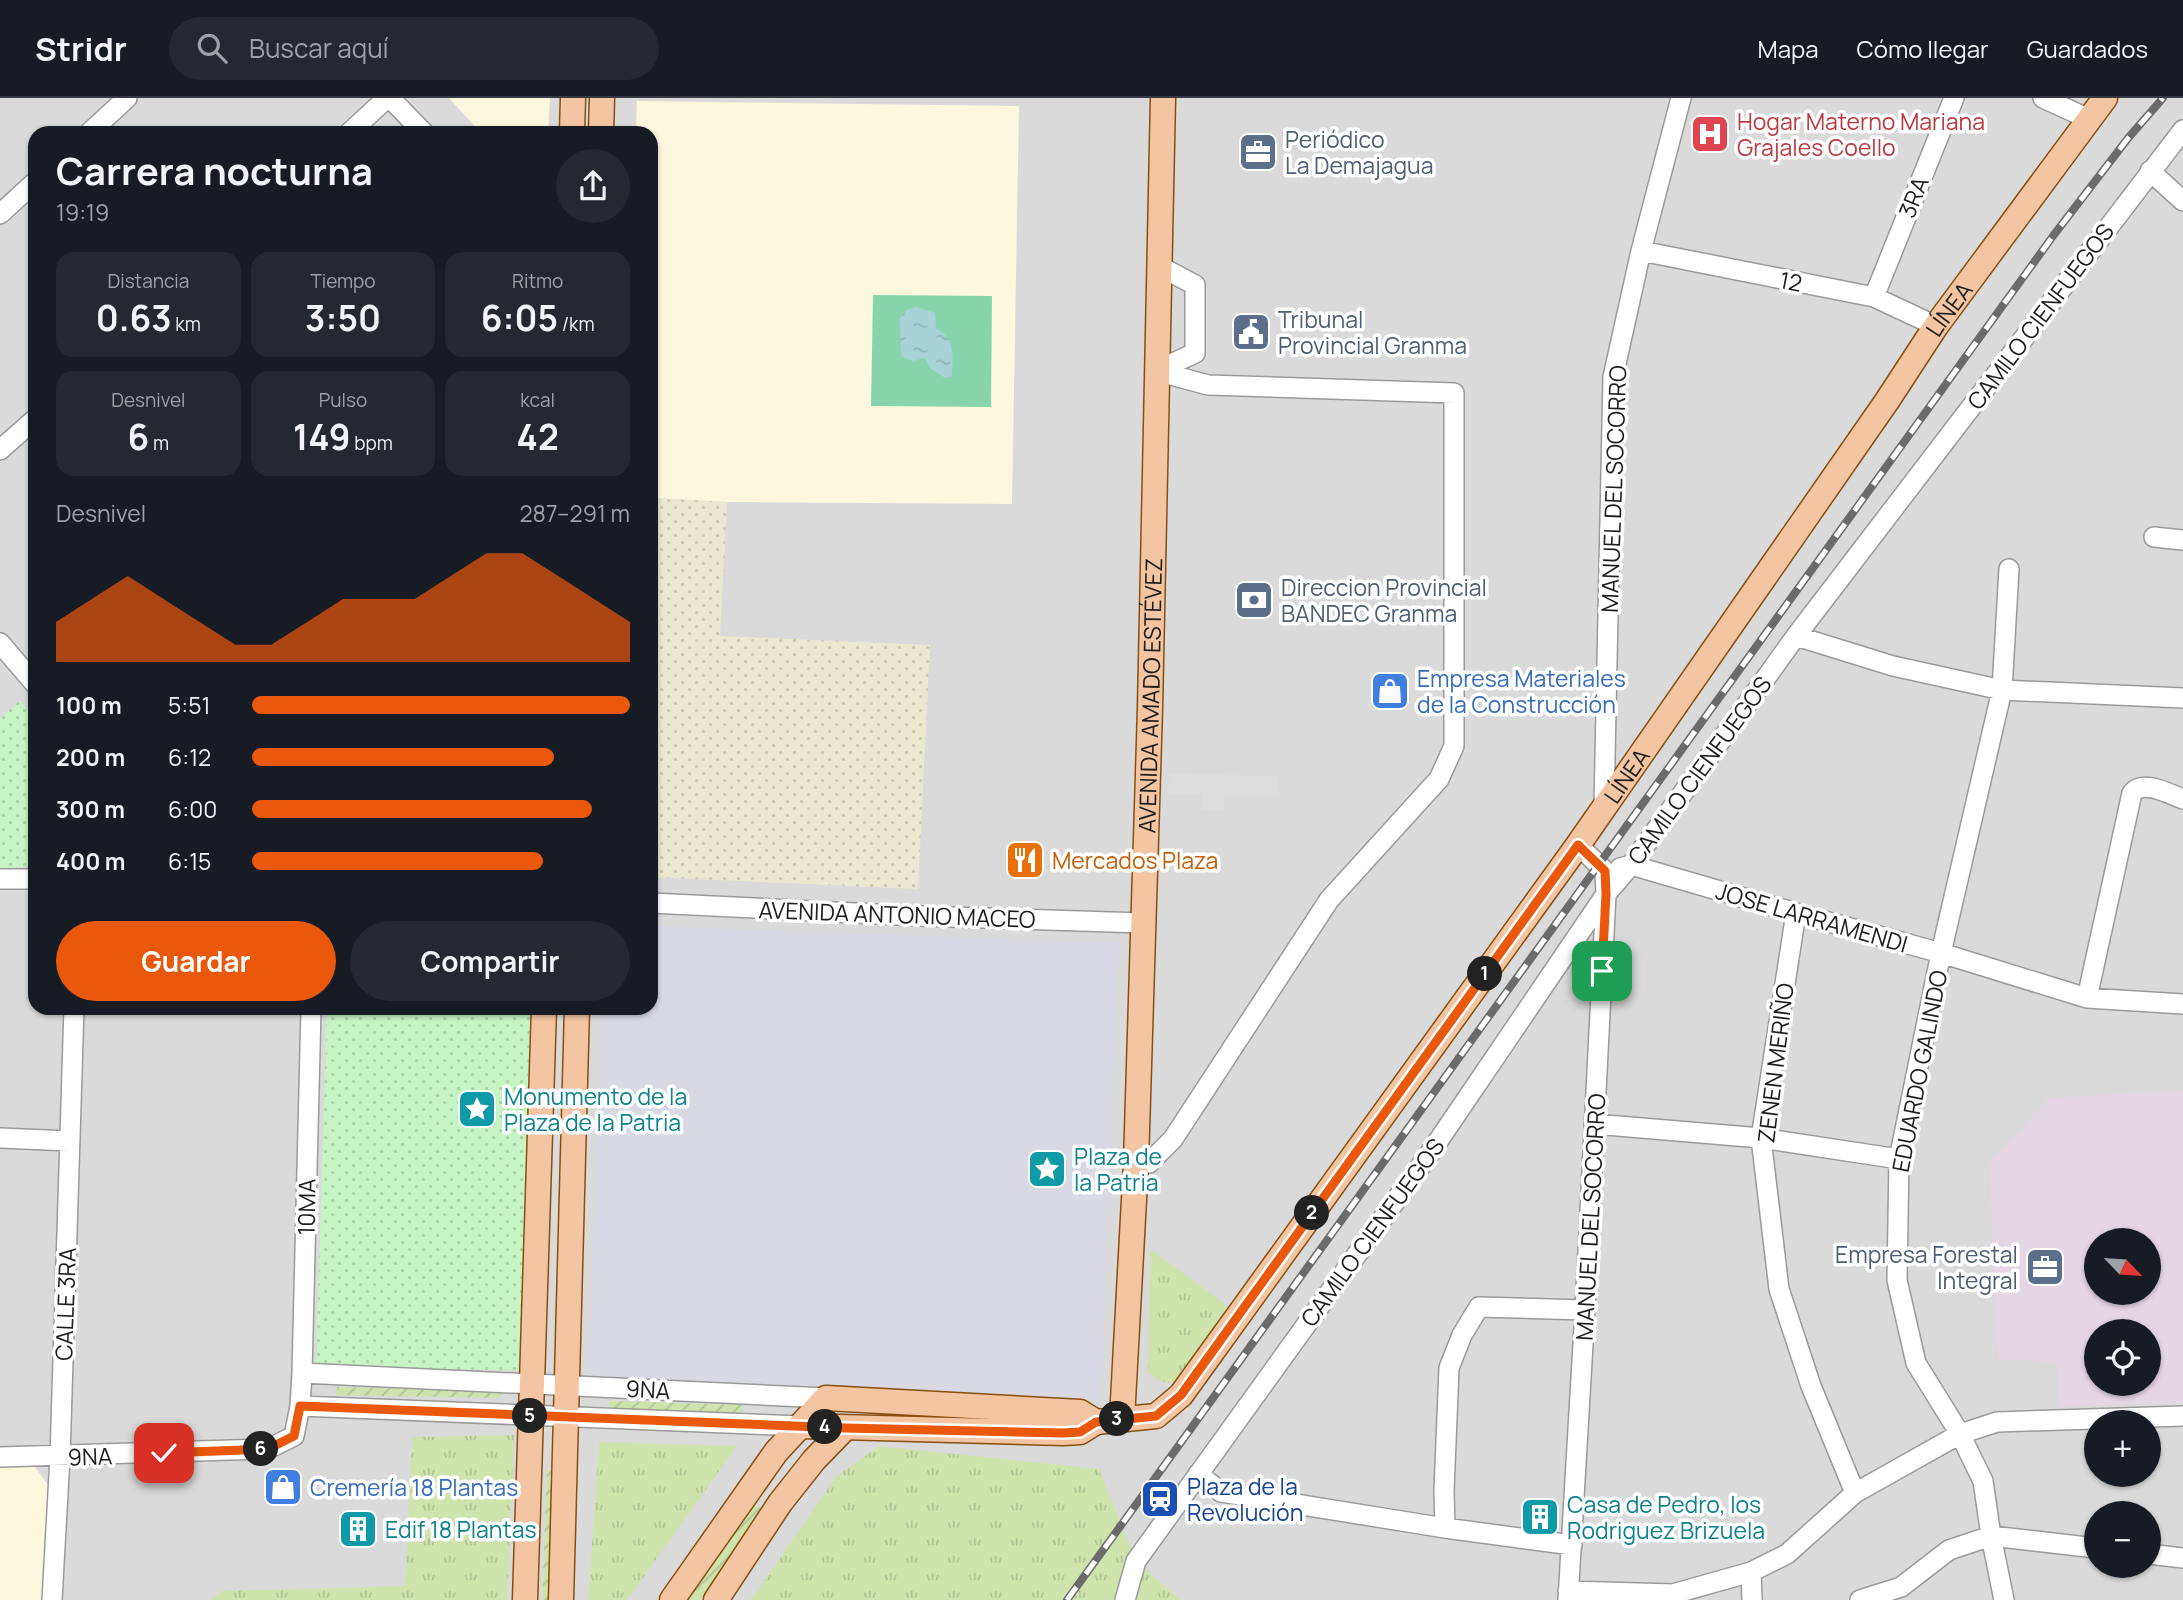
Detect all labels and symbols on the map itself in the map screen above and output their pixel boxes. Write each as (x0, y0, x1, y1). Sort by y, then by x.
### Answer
place label: Hogar Materno Mariana Grajales Coello (1737, 105, 1985, 163)
hospital icon: Hogar Materno Mariana Grajales Coello (1689, 113, 1731, 155)
place label: Periódico La Demajagua (1285, 123, 1434, 181)
office icon: Periódico La Demajagua (1237, 131, 1279, 173)
street label: 3RA (1890, 171, 1936, 222)
street label: CAMILO CIENFUEGOS (1959, 216, 2121, 416)
street label: 12 (1777, 263, 1805, 299)
street label: LÍNEA (1918, 275, 1980, 342)
place label: Tribunal Provincial Granma (1278, 303, 1467, 361)
public building icon: Tribunal Provincial Granma (1230, 311, 1272, 353)
street label: MANUEL DEL SOCORRO (1593, 365, 1633, 613)
street label: AVENIDA AMADO ESTÉVEZ (1130, 558, 1169, 834)
place label: Direccion Provincial BANDEC Granma (1281, 571, 1487, 629)
bank icon: Direccion Provincial BANDEC Granma (1233, 579, 1275, 621)
place label: Empresa Materiales de la Construcción (1417, 662, 1626, 720)
street label: CAMILO CIENFUEGOS (1620, 669, 1778, 871)
shop icon: Empresa Materiales de la Construcción (1369, 670, 1411, 712)
street label: LÍNEA (1596, 741, 1657, 809)
restaurant icon: Mercados Plaza (1004, 839, 1046, 881)
place label: Mercados Plaza (1052, 844, 1218, 876)
street label: JOSE LARRAMENDI (1712, 874, 1912, 960)
street label: AVENIDA ANTONIO MACEO (758, 893, 1036, 935)
pin (1572, 941, 1632, 1001)
pin: 1 (1468, 956, 1502, 992)
street label: EDUARDO GALINDO (1884, 967, 1954, 1175)
street label: ZENEN MERIÑO (1749, 981, 1801, 1145)
place label: Monumento de la Plaza de la Patria (504, 1080, 687, 1138)
place icon: Monumento de la Plaza de la Patria (456, 1088, 498, 1130)
street label: MANUEL DEL SOCORRO (1568, 1093, 1612, 1341)
street label: CAMILO CIENFUEGOS (1293, 1131, 1451, 1333)
place label: Plaza de la Patria (1074, 1140, 1162, 1198)
place icon: Plaza de la Patria (1026, 1148, 1068, 1190)
street label: 10MA (290, 1178, 323, 1236)
pin: 2 (1294, 1196, 1330, 1230)
north arrow (2084, 1228, 2161, 1306)
place label: Empresa Forestal Integral (1835, 1238, 2018, 1296)
street label: CALLE 3RA (47, 1246, 83, 1361)
office icon: Empresa Forestal Integral (2024, 1246, 2066, 1288)
street label: 9NA (625, 1372, 672, 1406)
pin: 5 (512, 1398, 548, 1434)
pin: 3 (1100, 1402, 1134, 1436)
pin: 4 (808, 1410, 842, 1444)
pin (134, 1423, 194, 1483)
pin: 6 (244, 1432, 278, 1466)
street label: 9NA (67, 1439, 113, 1473)
shop icon: Cremería 18 Plantas (262, 1466, 304, 1508)
place label: Plaza de la Revolución (1187, 1470, 1303, 1528)
place label: Cremería 18 Plantas (310, 1471, 518, 1503)
station icon: Plaza de la Revolución (1139, 1478, 1181, 1520)
place label: Casa de Pedro, los Rodriguez Brizuela (1567, 1488, 1765, 1546)
building icon: Casa de Pedro, los Rodriguez Brizuela (1519, 1496, 1561, 1538)
building icon: Edif 18 Plantas (337, 1508, 379, 1550)
place label: Edif 18 Plantas (385, 1513, 537, 1545)

